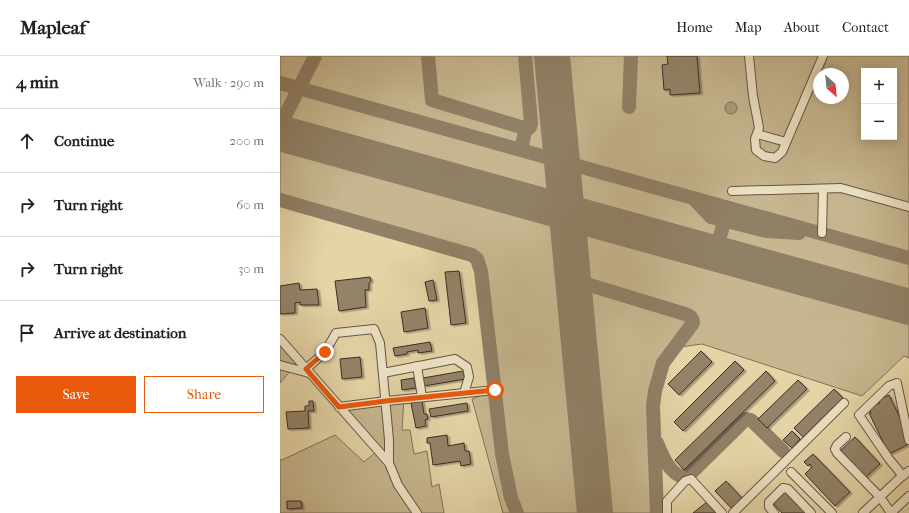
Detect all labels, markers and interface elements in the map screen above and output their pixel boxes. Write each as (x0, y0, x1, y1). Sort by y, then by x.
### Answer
text: Mapleaf (20, 17, 86, 39)
text: Home (676, 19, 713, 36)
text: Map (735, 19, 762, 36)
text: About (784, 19, 820, 36)
text: Contact (842, 19, 889, 36)
north arrow (813, 68, 849, 104)
map controls (861, 68, 897, 140)
button: + (861, 68, 897, 104)
text: 4 min (16, 72, 59, 92)
text: Walk · 290 m (193, 75, 264, 90)
button: − (861, 104, 897, 140)
icon: ahead (16, 130, 38, 152)
text: Continue (54, 132, 114, 150)
text: 200 m (229, 133, 264, 148)
icon: right (16, 194, 38, 216)
text: Turn right (54, 196, 123, 214)
text: 60 m (236, 197, 264, 212)
icon: right (16, 258, 38, 280)
text: Turn right (54, 260, 123, 278)
text: 30 m (238, 261, 264, 276)
icon: arrive (16, 322, 38, 344)
text: Arrive at destination (54, 324, 186, 342)
route end (316, 343, 334, 361)
button: Save (16, 376, 136, 413)
button: Share (144, 376, 264, 413)
route start (486, 381, 504, 399)

